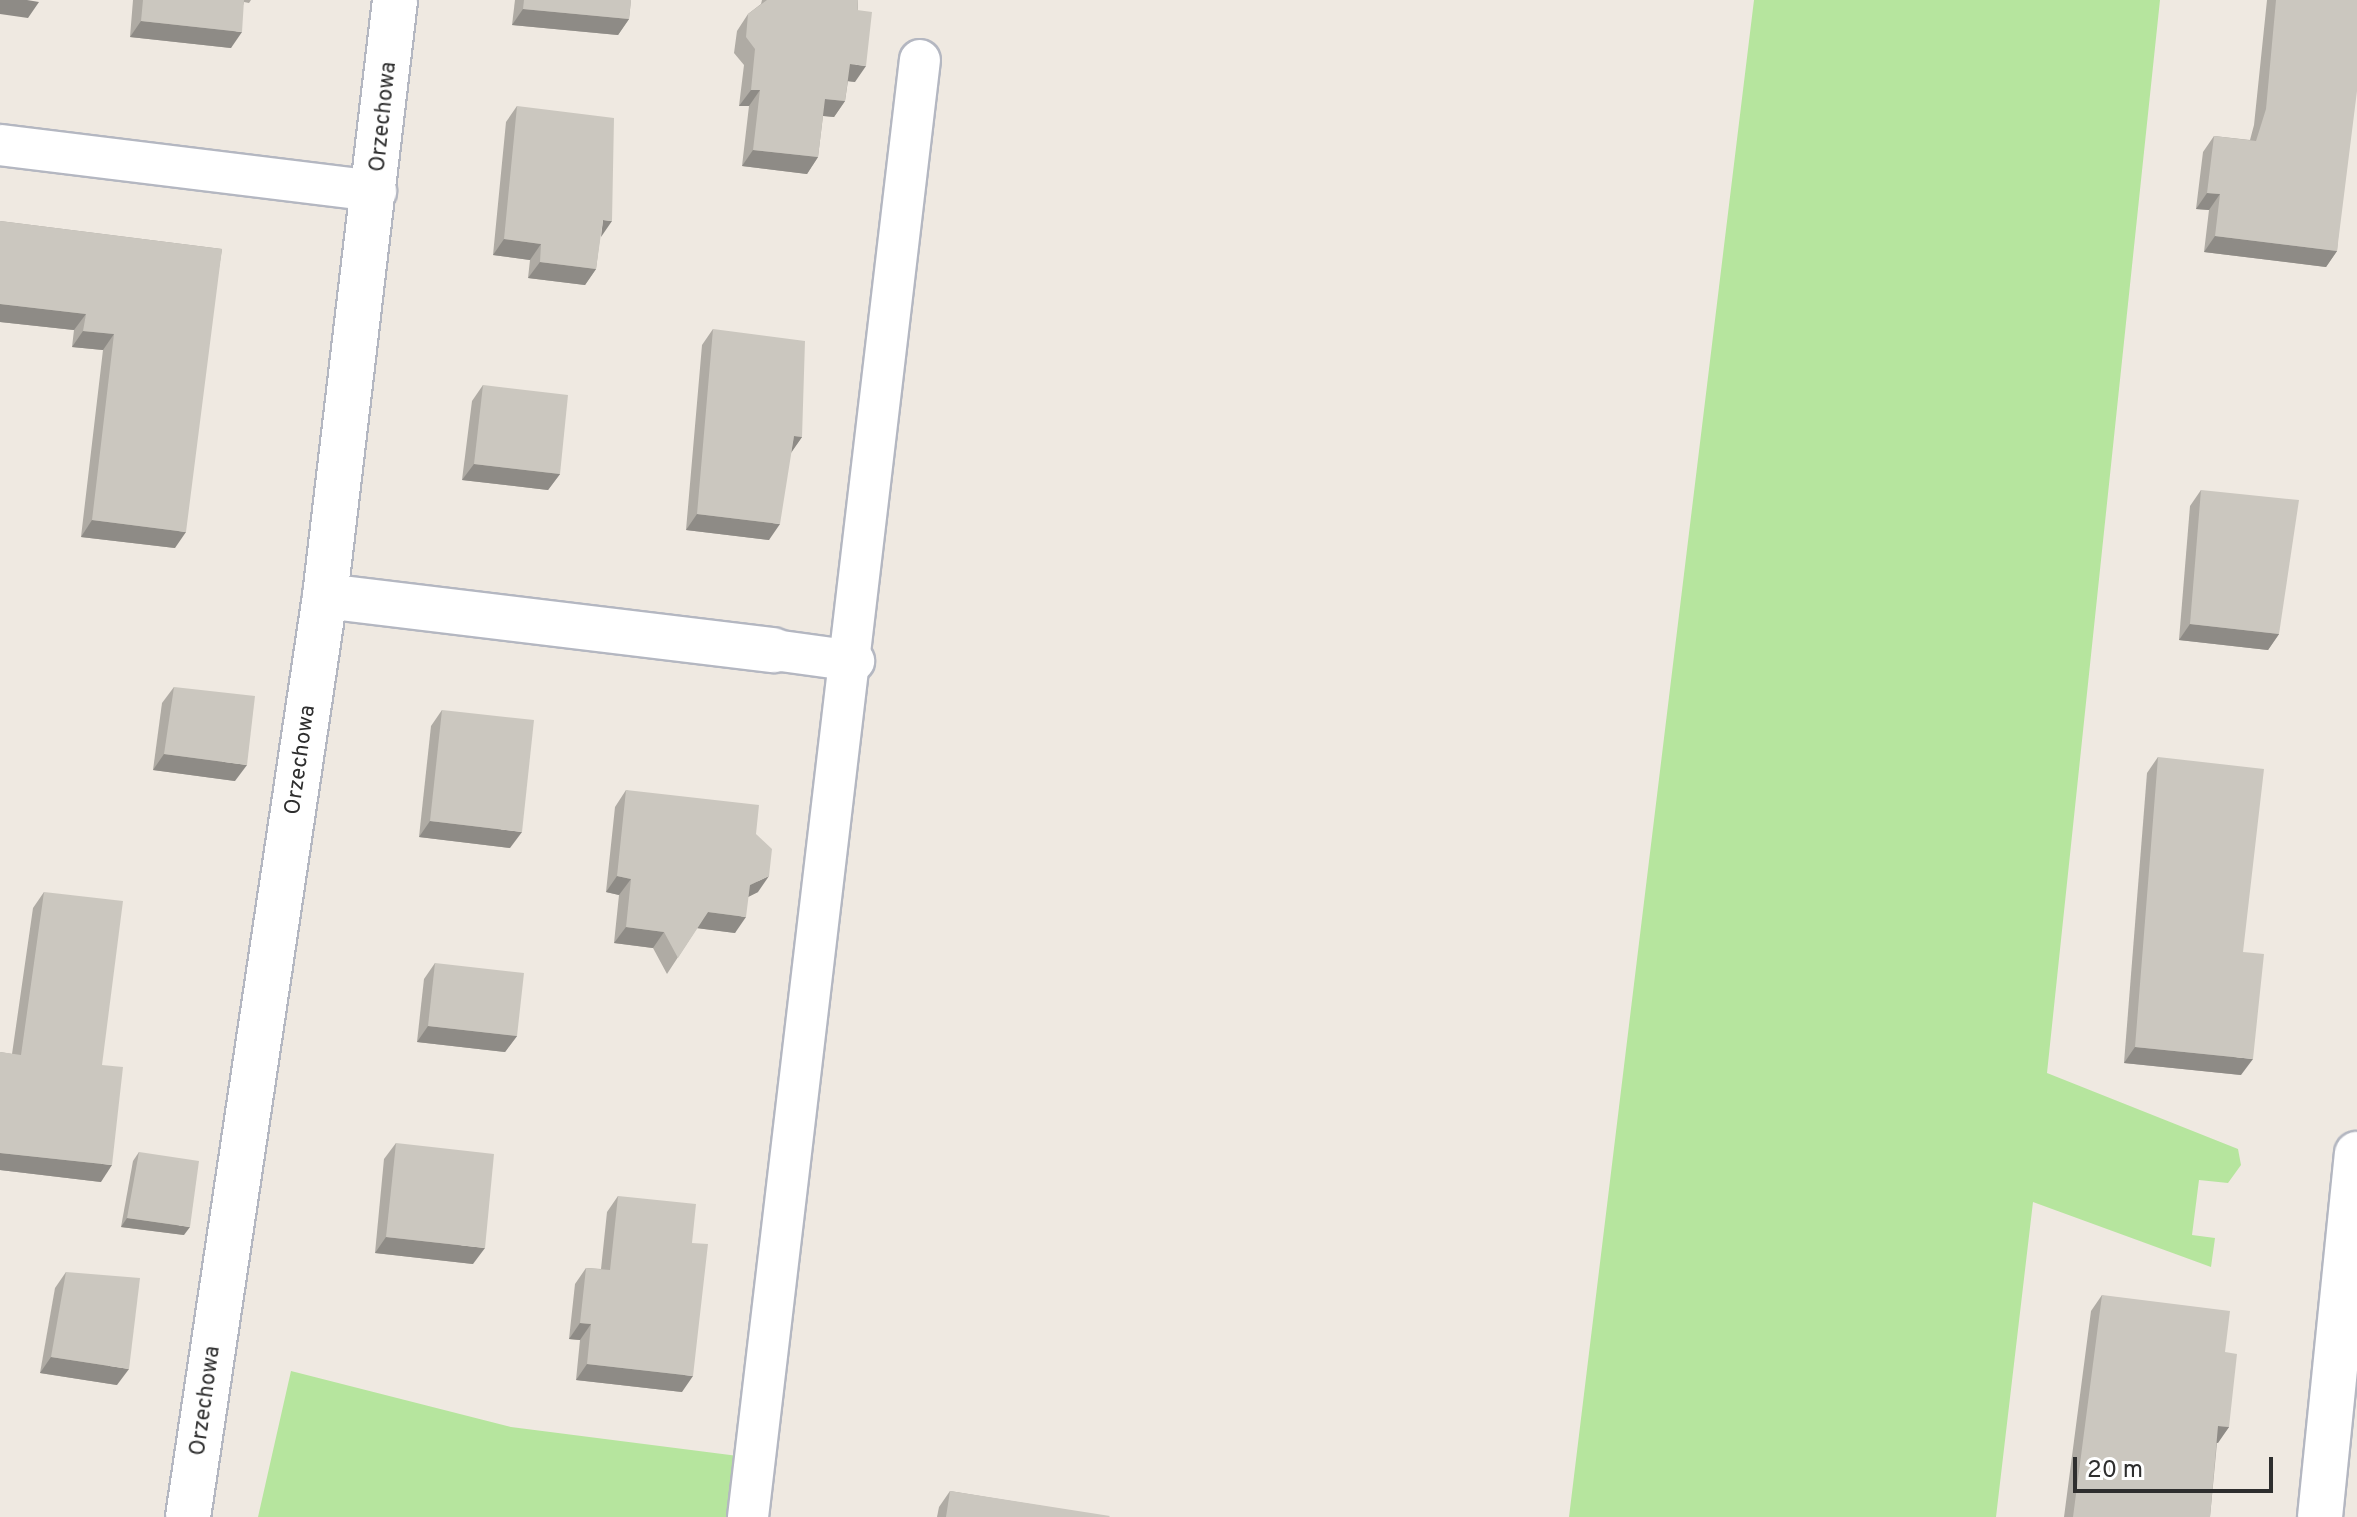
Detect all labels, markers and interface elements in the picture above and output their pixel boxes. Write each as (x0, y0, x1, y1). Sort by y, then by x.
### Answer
street label: Orzechowa (365, 61, 403, 173)
street label: Orzechowa (280, 703, 322, 817)
street label: Orzechowa (185, 1344, 227, 1458)
scale bar (2077, 1441, 2277, 1491)
text: 20 m (2087, 1456, 2143, 1486)

